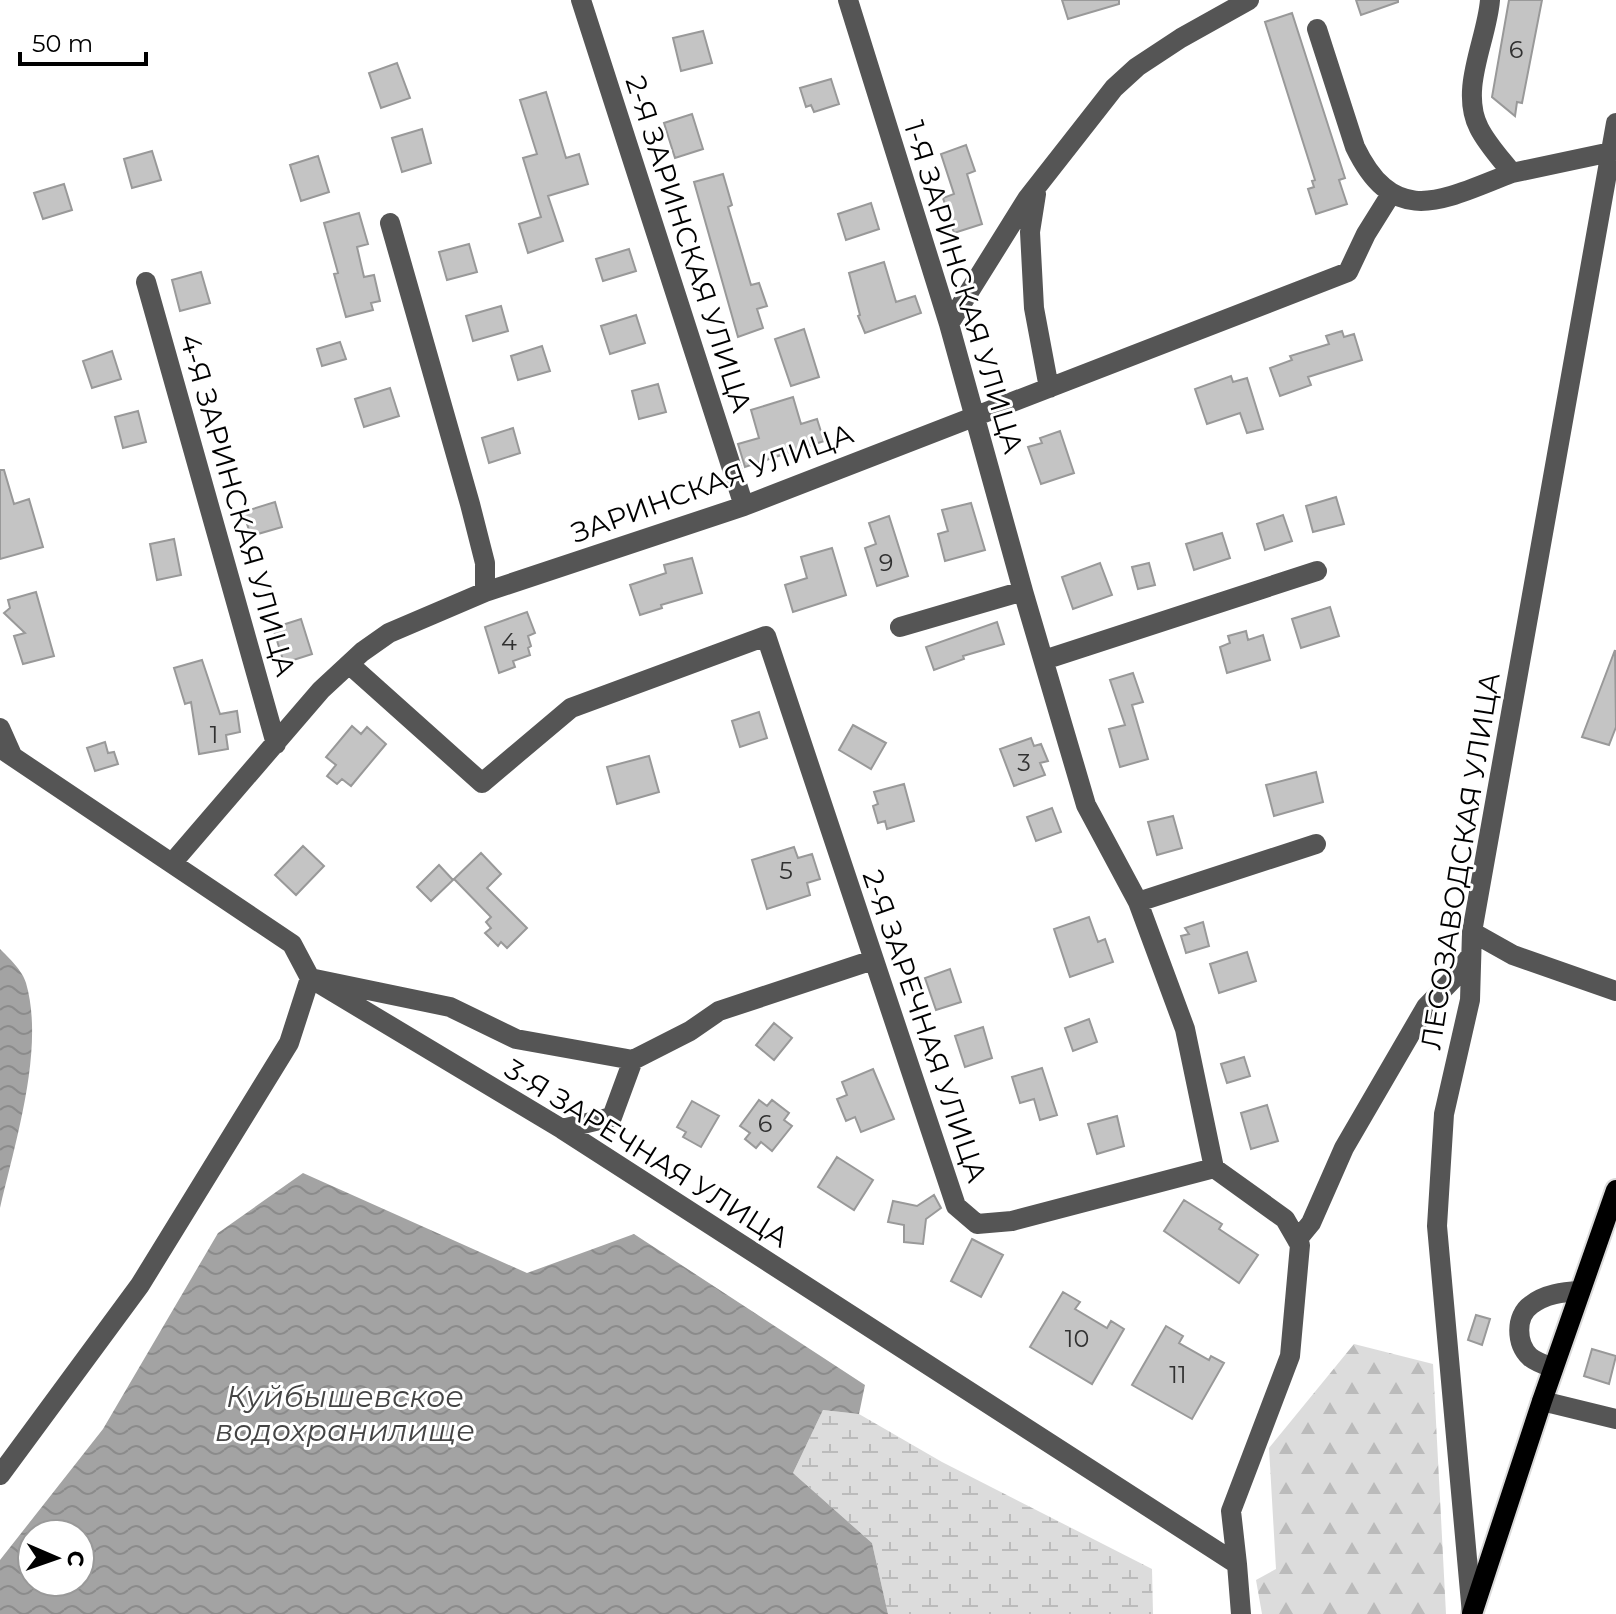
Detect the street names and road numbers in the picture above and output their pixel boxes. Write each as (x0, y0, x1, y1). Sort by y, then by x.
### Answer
street label: 2-Я ЗАРИНСКАЯ УЛИЦА (619, 72, 760, 417)
street label: 1-Я ЗАРИНСКАЯ УЛИЦА (897, 117, 1031, 458)
street label: 4-Я ЗАРИНСКАЯ УЛИЦА (173, 330, 303, 680)
street label: ЗАРИНСКАЯ УЛИЦА (566, 416, 858, 550)
street label: ЛЕСОЗАВОДСКАЯ УЛИЦА (1413, 670, 1507, 1052)
street label: 2-Я ЗАРЕЧНАЯ УЛИЦА (856, 865, 995, 1187)
street label: 3-Я ЗАРЕЧНАЯ УЛИЦА (499, 1052, 795, 1254)

